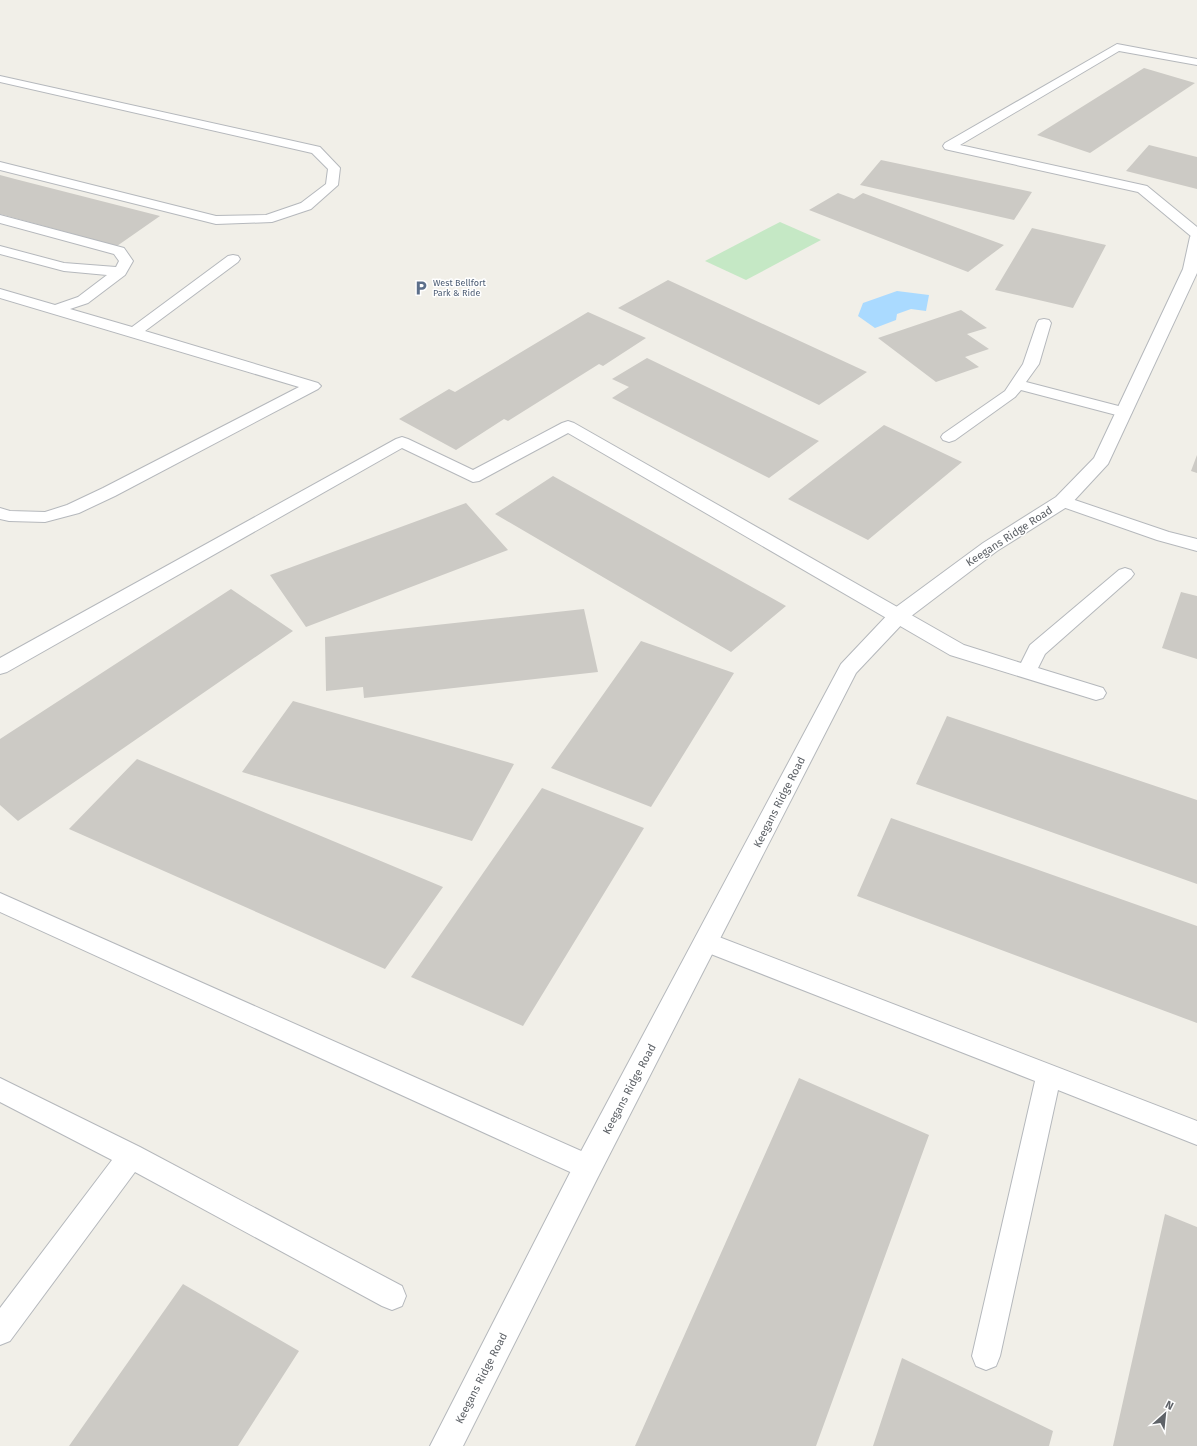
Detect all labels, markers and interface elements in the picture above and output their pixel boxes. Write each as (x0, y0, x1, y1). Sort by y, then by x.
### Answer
place label: West Bellfort Park & Ride (433, 278, 486, 298)
parking icon: West Bellfort Park & Ride (412, 279, 430, 297)
street label: Keegans Ridge Road (964, 504, 1055, 569)
street label: Keegans Ridge Road (751, 755, 808, 850)
street label: Keegans Ridge Road (600, 1042, 659, 1137)
street label: Keegans Ridge Road (453, 1331, 510, 1426)
north arrow (1145, 1394, 1185, 1434)
text: N (1163, 1398, 1176, 1413)

